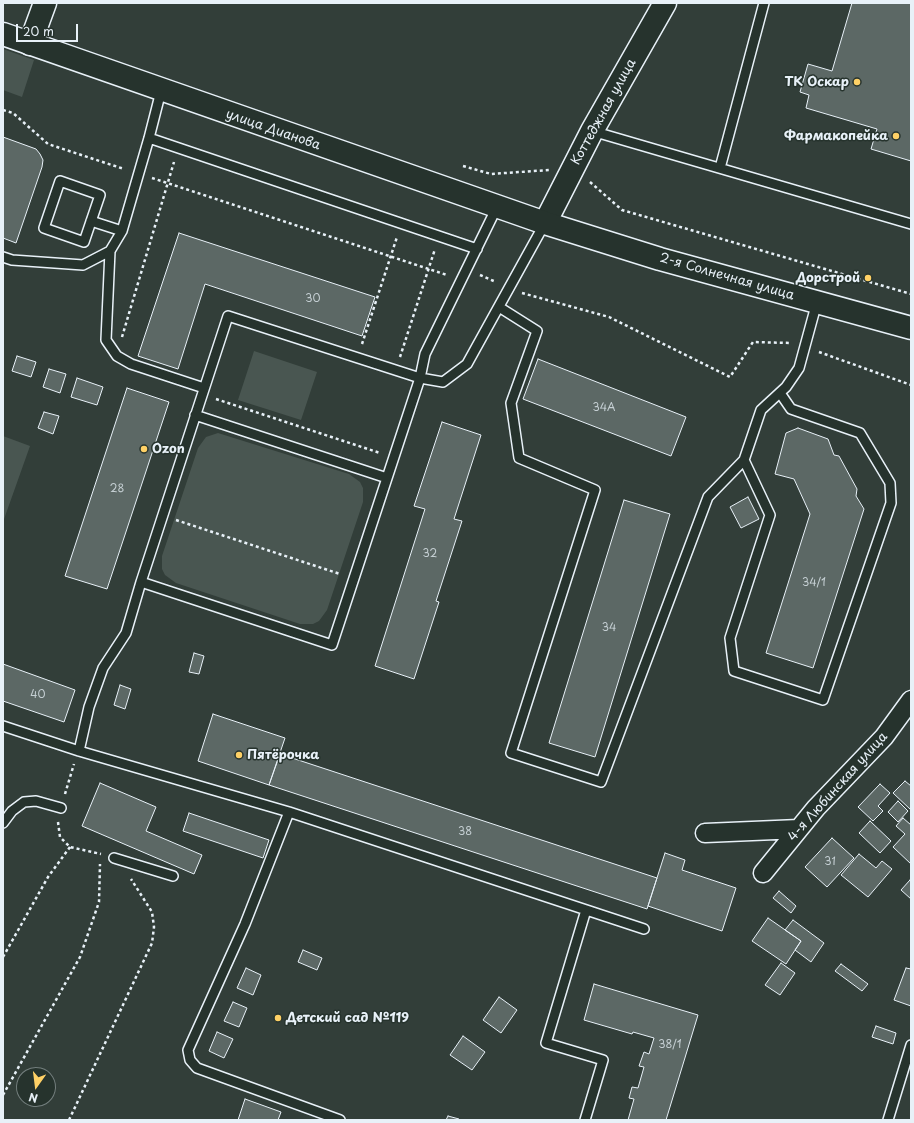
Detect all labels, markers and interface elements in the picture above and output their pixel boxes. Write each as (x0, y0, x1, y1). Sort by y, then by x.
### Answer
scale bar (18, 16, 80, 42)
text: 20 m (23, 22, 54, 40)
street label: Коттеджная улица (568, 56, 640, 168)
place label: ТК Оскар (785, 74, 849, 90)
marker: ТК Оскар (852, 77, 862, 87)
street label: улица Дианова (224, 106, 322, 154)
place label: Фармакопейка (784, 128, 888, 144)
marker: Фармакопейка (891, 131, 901, 141)
street label: 2-я Солнечная улица (658, 250, 796, 304)
place label: Дорстрой (796, 270, 860, 286)
marker: Дорстрой (863, 273, 873, 283)
house number: 30 (305, 292, 321, 306)
house number: 34А (593, 401, 615, 415)
place label: Ozon (152, 441, 185, 457)
marker: Ozon (139, 444, 149, 454)
house number: 28 (110, 482, 124, 496)
house number: 32 (423, 547, 437, 561)
house number: 34/1 (802, 576, 826, 590)
house number: 34 (602, 621, 616, 635)
house number: 40 (30, 688, 46, 702)
street label: 4-я Любинская улица (785, 729, 891, 845)
place label: Пятёрочка (247, 747, 319, 763)
marker: Пятёрочка (234, 750, 244, 760)
house number: 38 (458, 825, 472, 839)
house number: 31 (824, 855, 836, 869)
place label: Детский сад №119 (286, 1010, 409, 1026)
marker: Детский сад №119 (273, 1013, 283, 1023)
house number: 38/1 (658, 1038, 682, 1052)
north arrow (16, 1067, 56, 1107)
text: N (27, 1089, 40, 1107)

